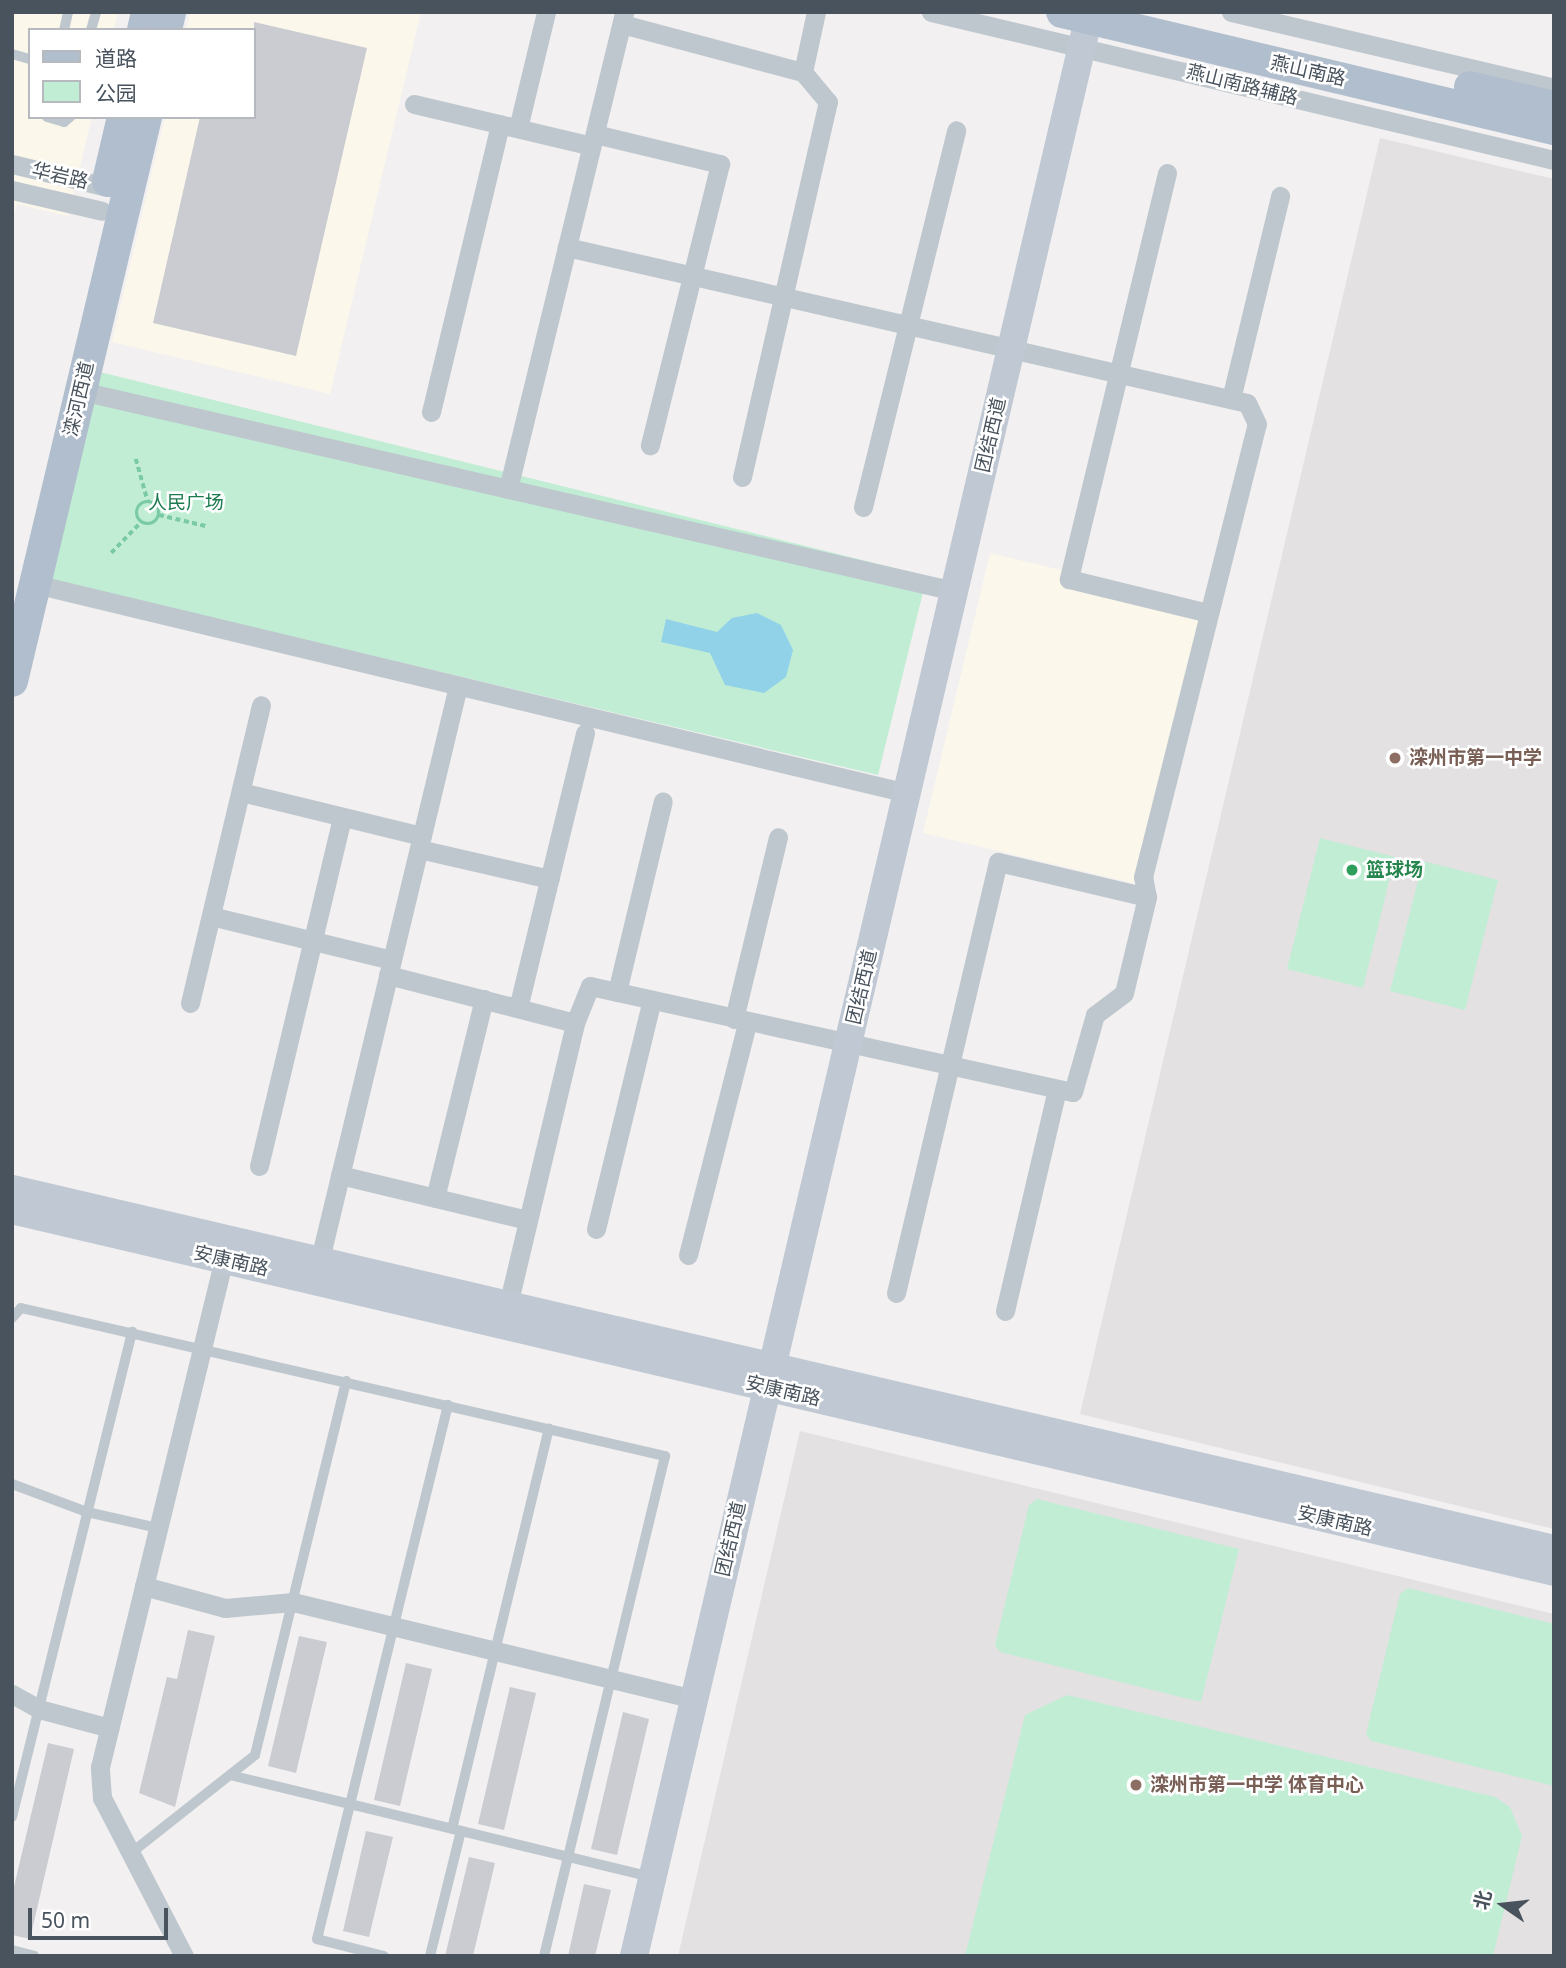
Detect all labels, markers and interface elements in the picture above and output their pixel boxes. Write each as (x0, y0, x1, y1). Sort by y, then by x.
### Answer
legend (28, 28, 256, 119)
text: 道路 (95, 44, 137, 72)
street label: 燕山南路 (1268, 51, 1348, 91)
street label: 燕山南路辅路 (1184, 60, 1300, 110)
text: 公园 (95, 79, 137, 107)
street label: 华岩路 (30, 158, 90, 194)
street label: 滦河西道 (59, 359, 99, 439)
street label: 团结西道 (971, 395, 1011, 475)
park label: 人民广场 (148, 492, 224, 514)
place label: 滦州市第一中学 (1409, 747, 1542, 769)
marker: 滦州市第一中学 (1387, 750, 1403, 766)
place label: 篮球场 (1366, 859, 1423, 881)
marker: 篮球场 (1344, 862, 1360, 878)
street label: 团结西道 (842, 947, 882, 1027)
street label: 安康南路 (191, 1241, 271, 1281)
street label: 安康南路 (743, 1371, 823, 1411)
street label: 团结西道 (711, 1499, 751, 1579)
street label: 安康南路 (1295, 1501, 1375, 1541)
place label: 滦州市第一中学 体育中心 (1150, 1774, 1364, 1796)
marker: 滦州市第一中学 体育中心 (1128, 1777, 1144, 1793)
north arrow (1468, 1870, 1538, 1940)
text: 北 (1468, 1888, 1498, 1912)
scale bar (32, 1895, 172, 1939)
text: 50 m (41, 1906, 90, 1934)

